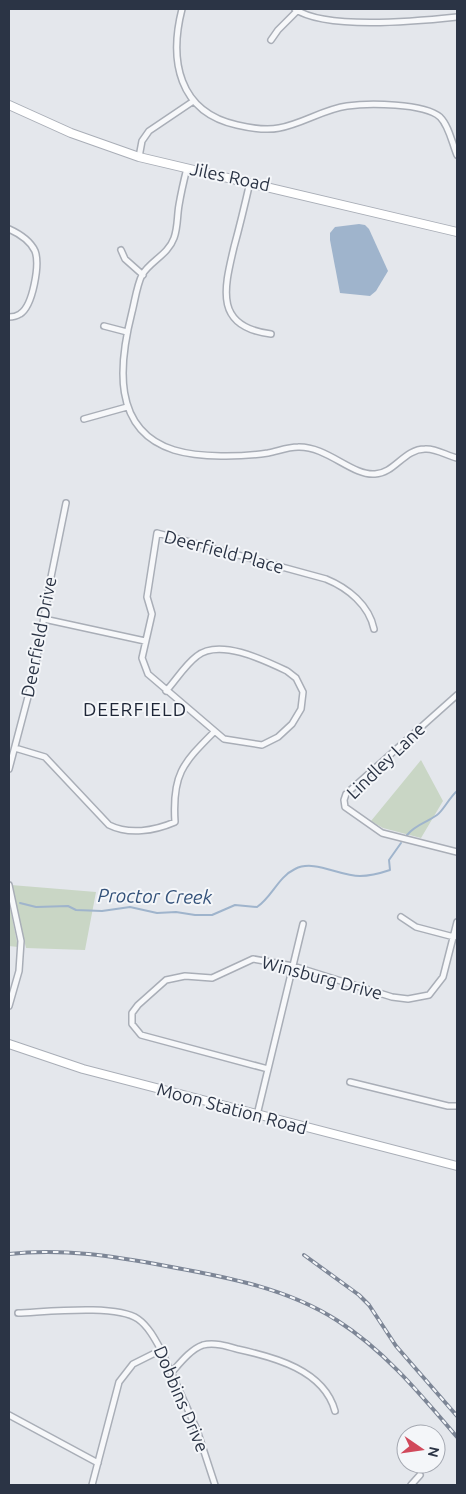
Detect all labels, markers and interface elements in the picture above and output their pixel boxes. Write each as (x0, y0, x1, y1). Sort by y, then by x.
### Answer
street label: Jiles Road (188, 158, 272, 194)
street label: Deerfield Place (162, 525, 286, 577)
street label: Deerfield Drive (17, 575, 60, 699)
district label: DEERFIELD (83, 698, 187, 720)
street label: Lindley Lane (342, 718, 428, 802)
water label: Proctor Creek (97, 884, 213, 908)
street label: Winsburg Drive (260, 951, 385, 1003)
street label: Moon Station Road (155, 1078, 310, 1138)
street label: Dobbins Drive (151, 1342, 213, 1455)
north arrow (396, 1424, 446, 1474)
text: N (425, 1445, 443, 1459)

